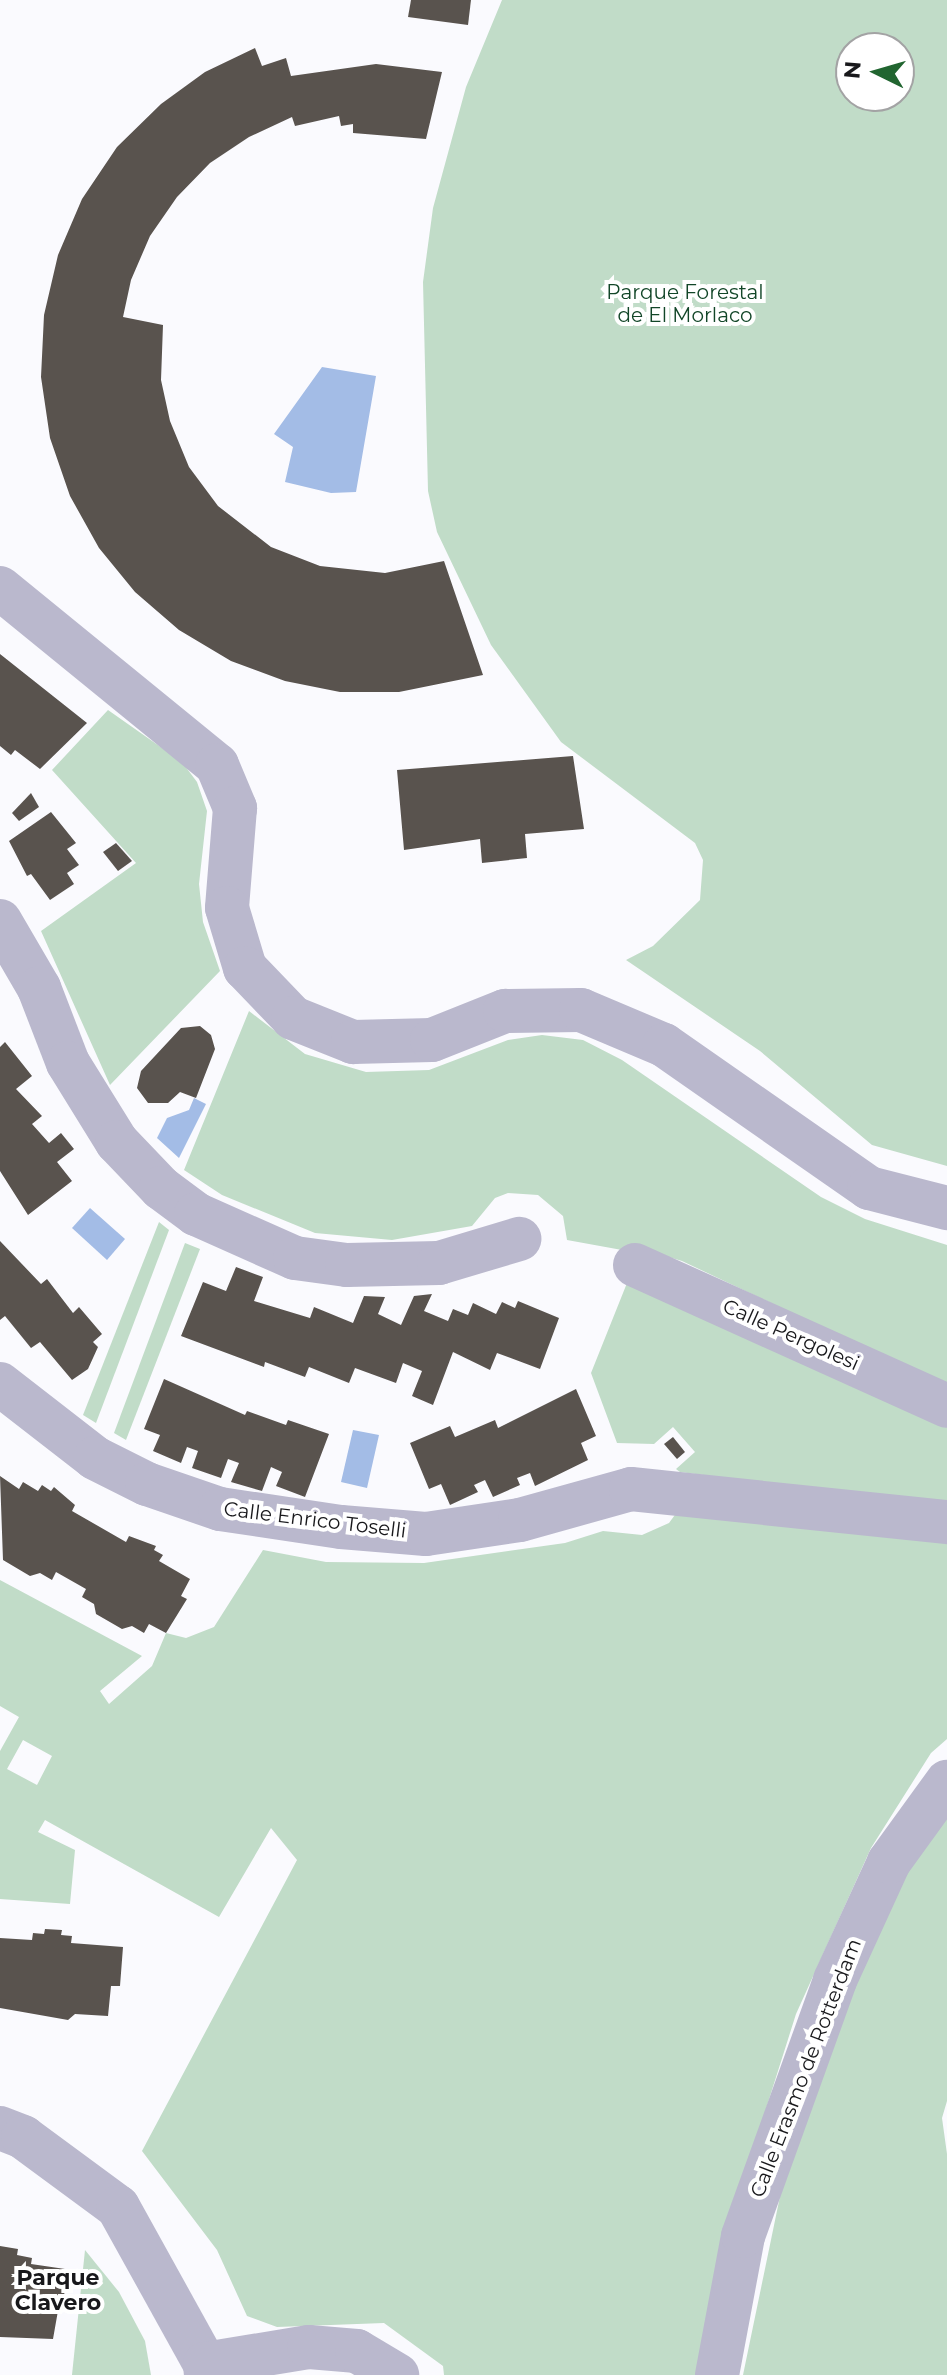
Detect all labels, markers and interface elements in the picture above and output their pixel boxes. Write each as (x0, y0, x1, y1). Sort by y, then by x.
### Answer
north arrow (835, 32, 915, 112)
text: N (838, 60, 867, 80)
park label: Parque Forestal de El Morlaco (606, 280, 764, 327)
street label: Calle Pergolesi (719, 1294, 863, 1376)
street label: Calle Enrico Toselli (222, 1497, 408, 1543)
street label: Calle Erasmo de Rotterdam (746, 1935, 866, 2201)
district label: Parque Clavero (15, 2264, 101, 2316)

